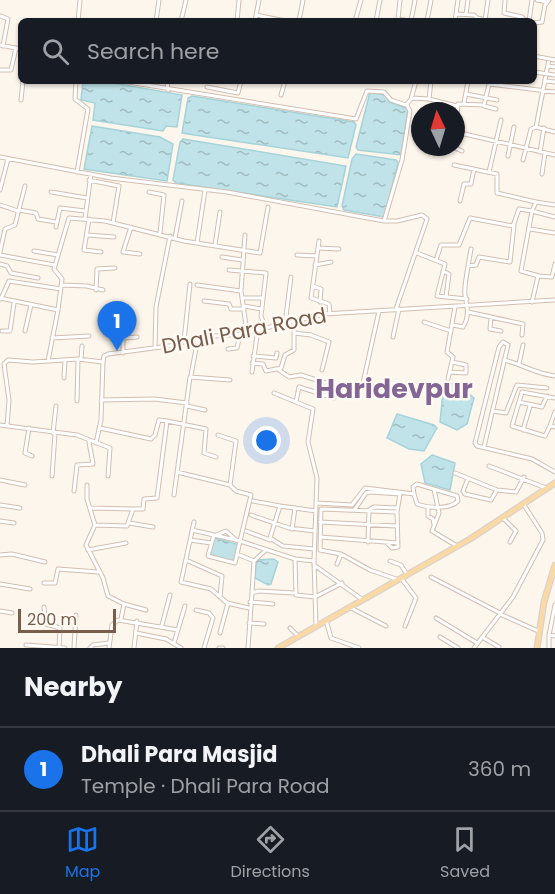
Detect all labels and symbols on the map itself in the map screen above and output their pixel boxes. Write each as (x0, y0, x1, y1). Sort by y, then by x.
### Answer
north arrow (411, 102, 465, 156)
street label: Dhali Para Road (159, 300, 329, 361)
pin: 1 (98, 302, 136, 351)
district label: Haridevpur (315, 370, 473, 407)
your location (252, 426, 281, 455)
scale bar (18, 606, 116, 634)

